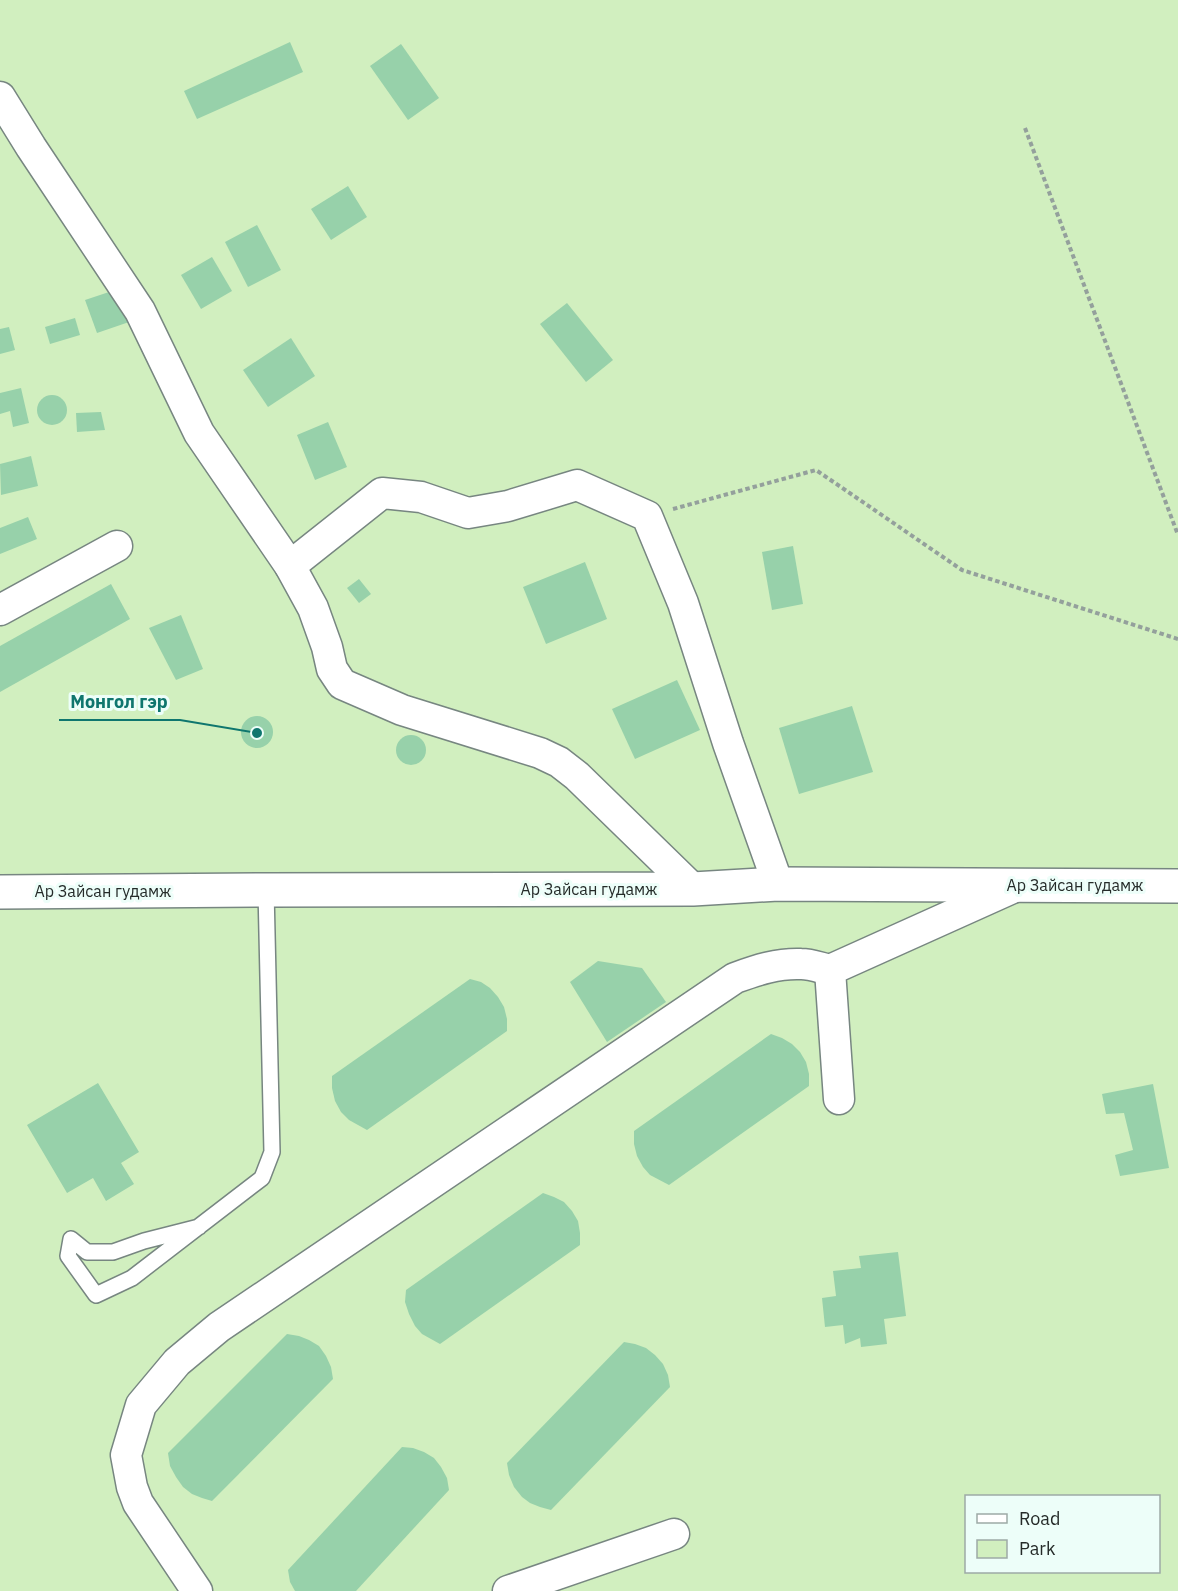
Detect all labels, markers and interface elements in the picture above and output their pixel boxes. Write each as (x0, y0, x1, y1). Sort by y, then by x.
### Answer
callout: Монгол гэр (59, 684, 180, 720)
text: Монгол гэр (70, 690, 168, 713)
street label: Ар Зайсан гудамж (1007, 875, 1143, 895)
street label: Ар Зайсан гудамж (521, 879, 657, 899)
street label: Ар Зайсан гудамж (35, 881, 171, 901)
legend (965, 1495, 1160, 1573)
text: Road (1019, 1507, 1060, 1530)
text: Park (1019, 1537, 1056, 1560)

